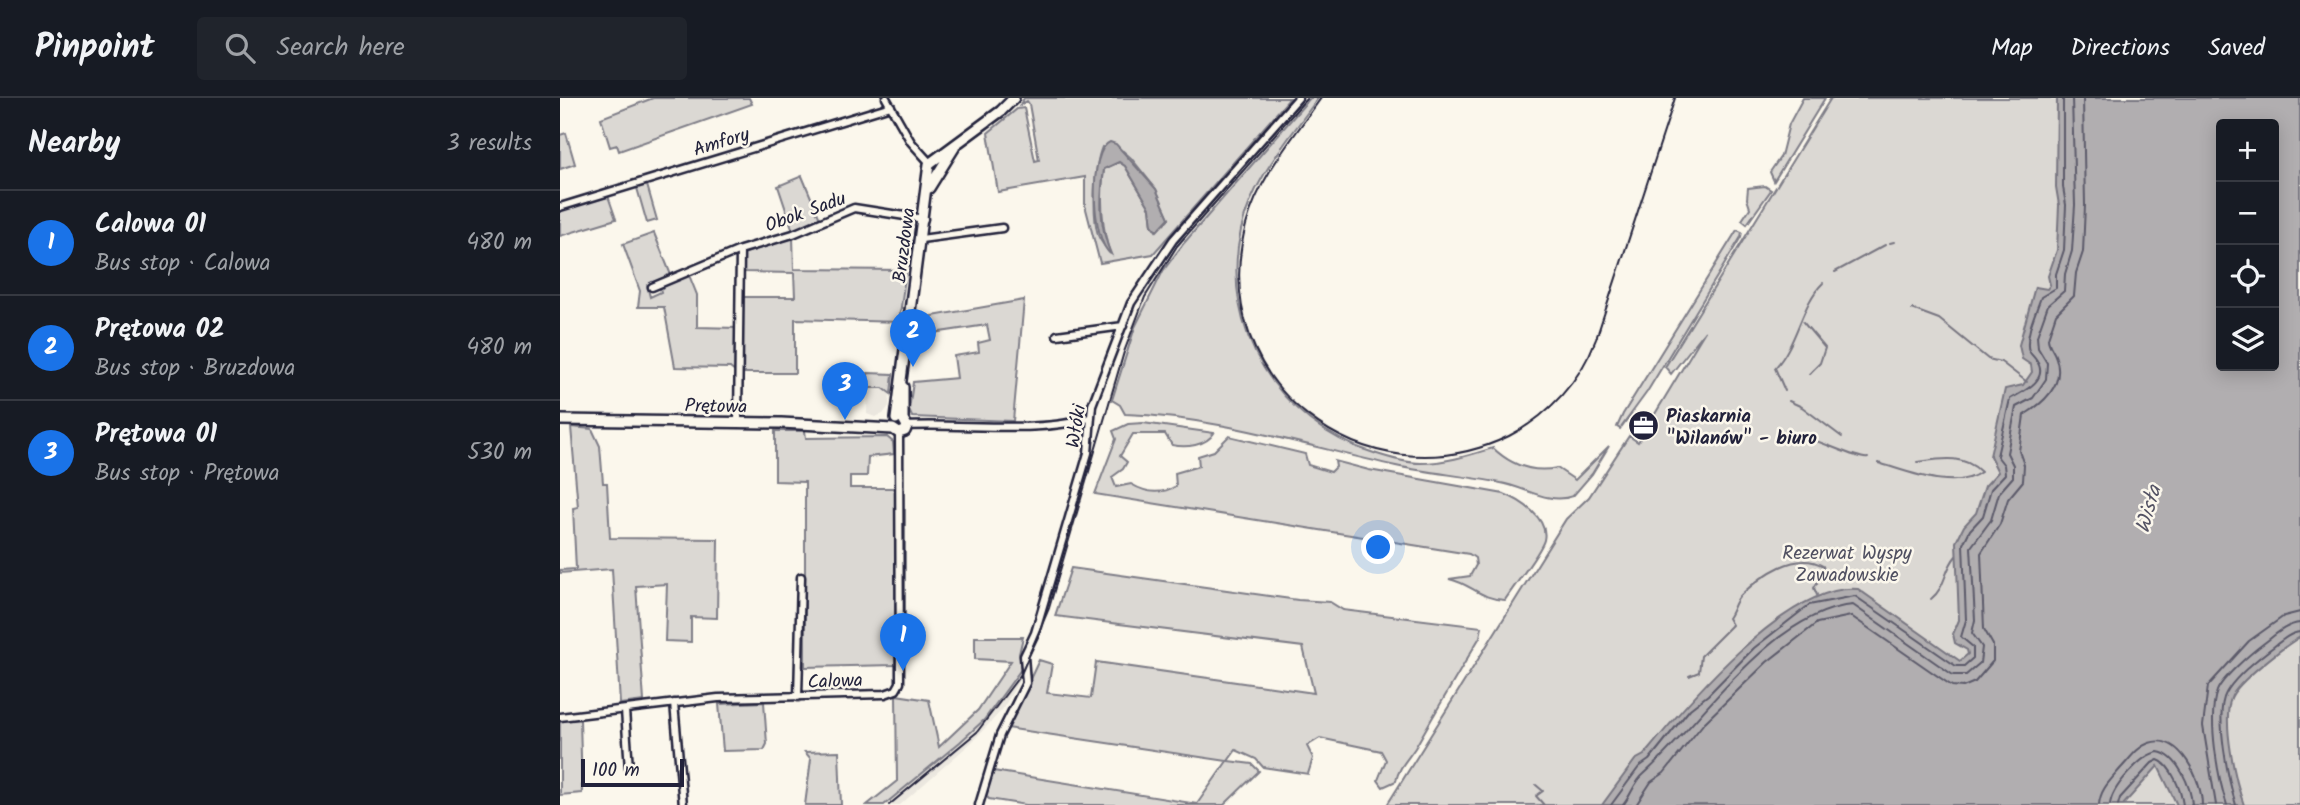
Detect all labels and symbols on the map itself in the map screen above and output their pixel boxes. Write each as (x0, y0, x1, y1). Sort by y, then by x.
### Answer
street label: Amfory (690, 120, 755, 166)
street label: Obok Sadu (761, 184, 850, 241)
street label: Bruzdowa (885, 206, 924, 285)
pin: 2 (890, 309, 936, 367)
pin: 3 (822, 362, 868, 420)
street label: Prętowa (684, 391, 748, 423)
street label: Włóki (1059, 401, 1095, 450)
place label: Piaskarnia "Wilanów" - biuro (1666, 402, 1817, 454)
office icon: Piaskarnia "Wilanów" - biuro (1626, 409, 1660, 443)
water label: Wisła (2127, 481, 2172, 537)
your location (1361, 530, 1395, 564)
park label: Rezerwat Wyspy Zawadowskie (1782, 539, 1913, 591)
pin: 1 (880, 613, 926, 671)
street label: Calowa (807, 666, 863, 698)
scale bar (581, 756, 684, 788)

